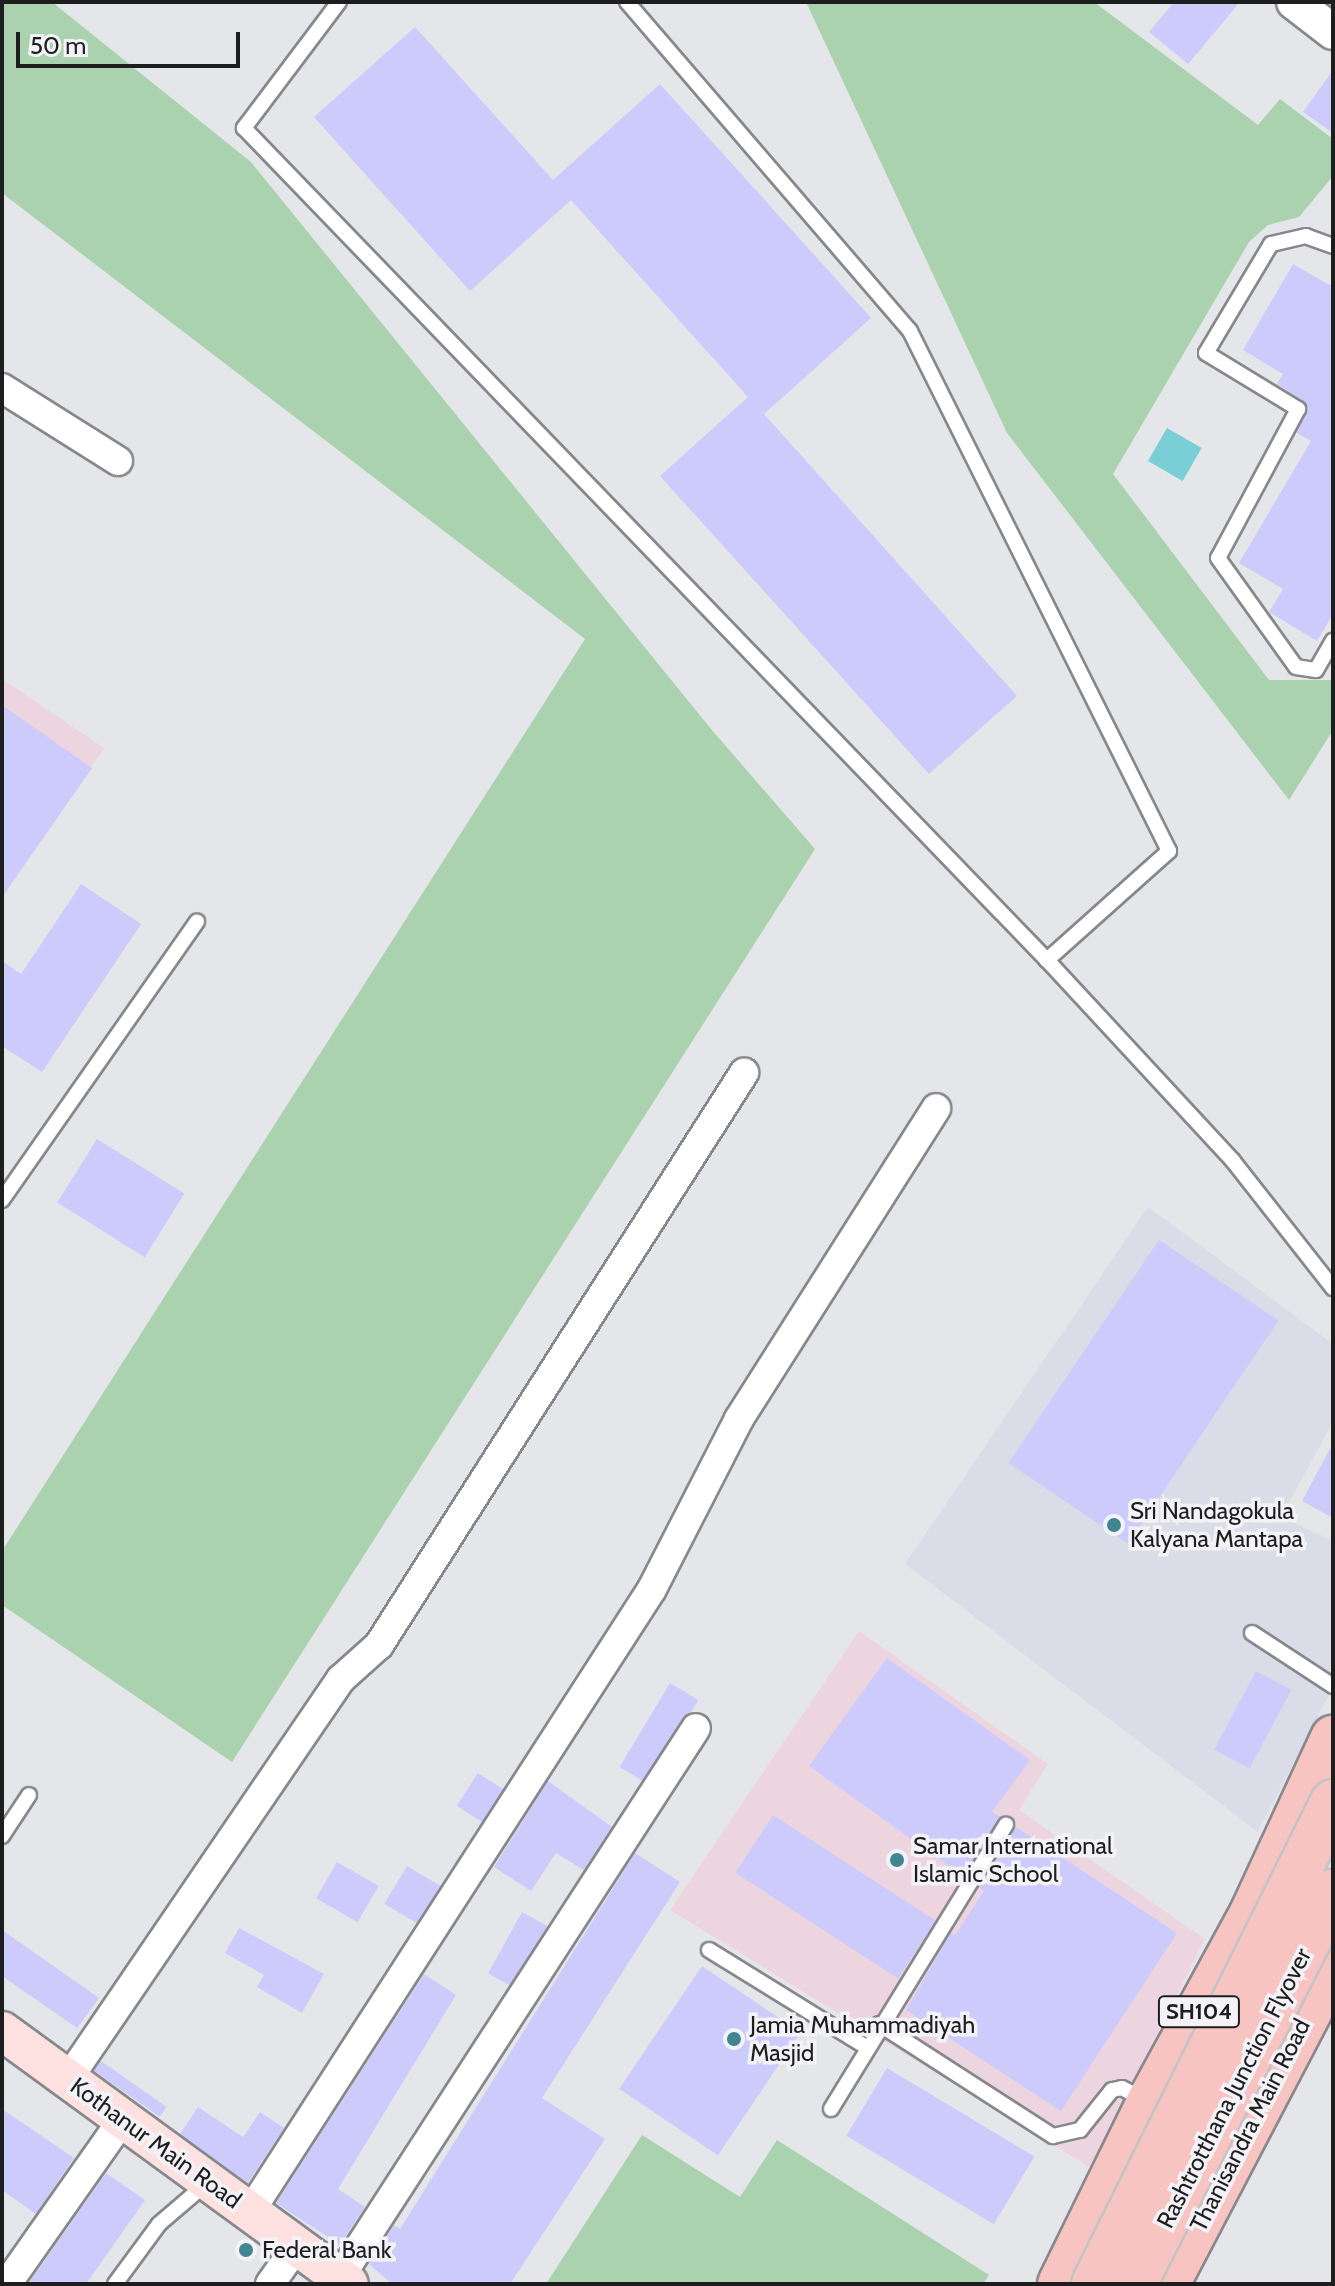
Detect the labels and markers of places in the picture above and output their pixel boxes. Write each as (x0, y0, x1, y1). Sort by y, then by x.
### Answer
place label: Sri Nandagokula Kalyana Mantapa (1130, 1497, 1303, 1553)
marker: Sri Nandagokula Kalyana Mantapa (1105, 1516, 1123, 1534)
place label: Samar International Islamic School (913, 1832, 1113, 1888)
marker: Samar International Islamic School (888, 1851, 906, 1869)
place label: Jamia Muhammadiyah Masjid (750, 2011, 975, 2067)
marker: Jamia Muhammadiyah Masjid (725, 2030, 743, 2048)
place label: Federal Bank (262, 2236, 391, 2264)
marker: Federal Bank (237, 2241, 255, 2259)

